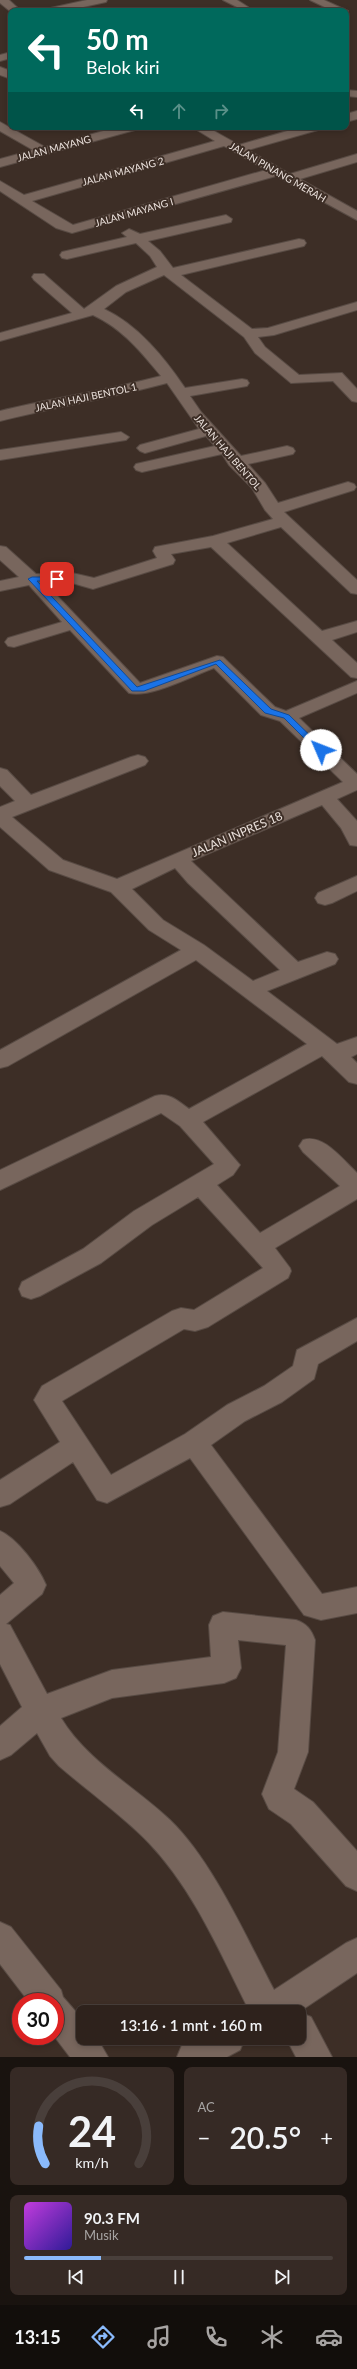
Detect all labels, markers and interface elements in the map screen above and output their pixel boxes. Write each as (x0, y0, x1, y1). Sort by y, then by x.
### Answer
text: 50 m (86, 22, 149, 56)
icon: left (20, 24, 72, 76)
text: Belok kiri (86, 56, 160, 78)
icon: left (126, 100, 148, 122)
icon: ahead (168, 100, 190, 122)
icon: right (210, 100, 232, 122)
street label: JALAN MAYANG (16, 132, 92, 164)
street label: JALAN PINANG MERAH (228, 139, 328, 205)
street label: JALAN MAYANG 2 (81, 154, 165, 188)
street label: JALAN MAYANG I (93, 195, 175, 229)
street label: JALAN HAJI BENTOL 1 (34, 380, 138, 414)
street label: JALAN HAJI BENTOL (192, 412, 264, 492)
pin (40, 562, 74, 596)
icon: arrive (46, 568, 68, 590)
position arrow (300, 729, 342, 771)
street label: JALAN INPRES 18 (189, 808, 285, 860)
speed limit sign: 30 (12, 1993, 64, 2045)
text: 13:16 · 1 mnt · 160 m (120, 2016, 262, 2034)
text: AC (198, 2099, 215, 2115)
text: 24 (68, 2106, 116, 2156)
text: 20.5° (229, 2119, 301, 2155)
text: − (198, 2124, 210, 2151)
text: + (320, 2124, 333, 2151)
text: km/h (75, 2154, 108, 2171)
text: 90.3 FM (84, 2209, 140, 2227)
text: Musik (84, 2227, 119, 2243)
icon: previous (65, 2266, 87, 2288)
icon: pause (168, 2266, 190, 2288)
icon: next (271, 2266, 293, 2288)
icon: directions (89, 2323, 117, 2351)
icon: music (145, 2323, 173, 2351)
icon: phone (202, 2323, 230, 2351)
icon: climate (258, 2323, 286, 2351)
icon: car (315, 2323, 343, 2351)
text: 13:15 (14, 2326, 61, 2348)

